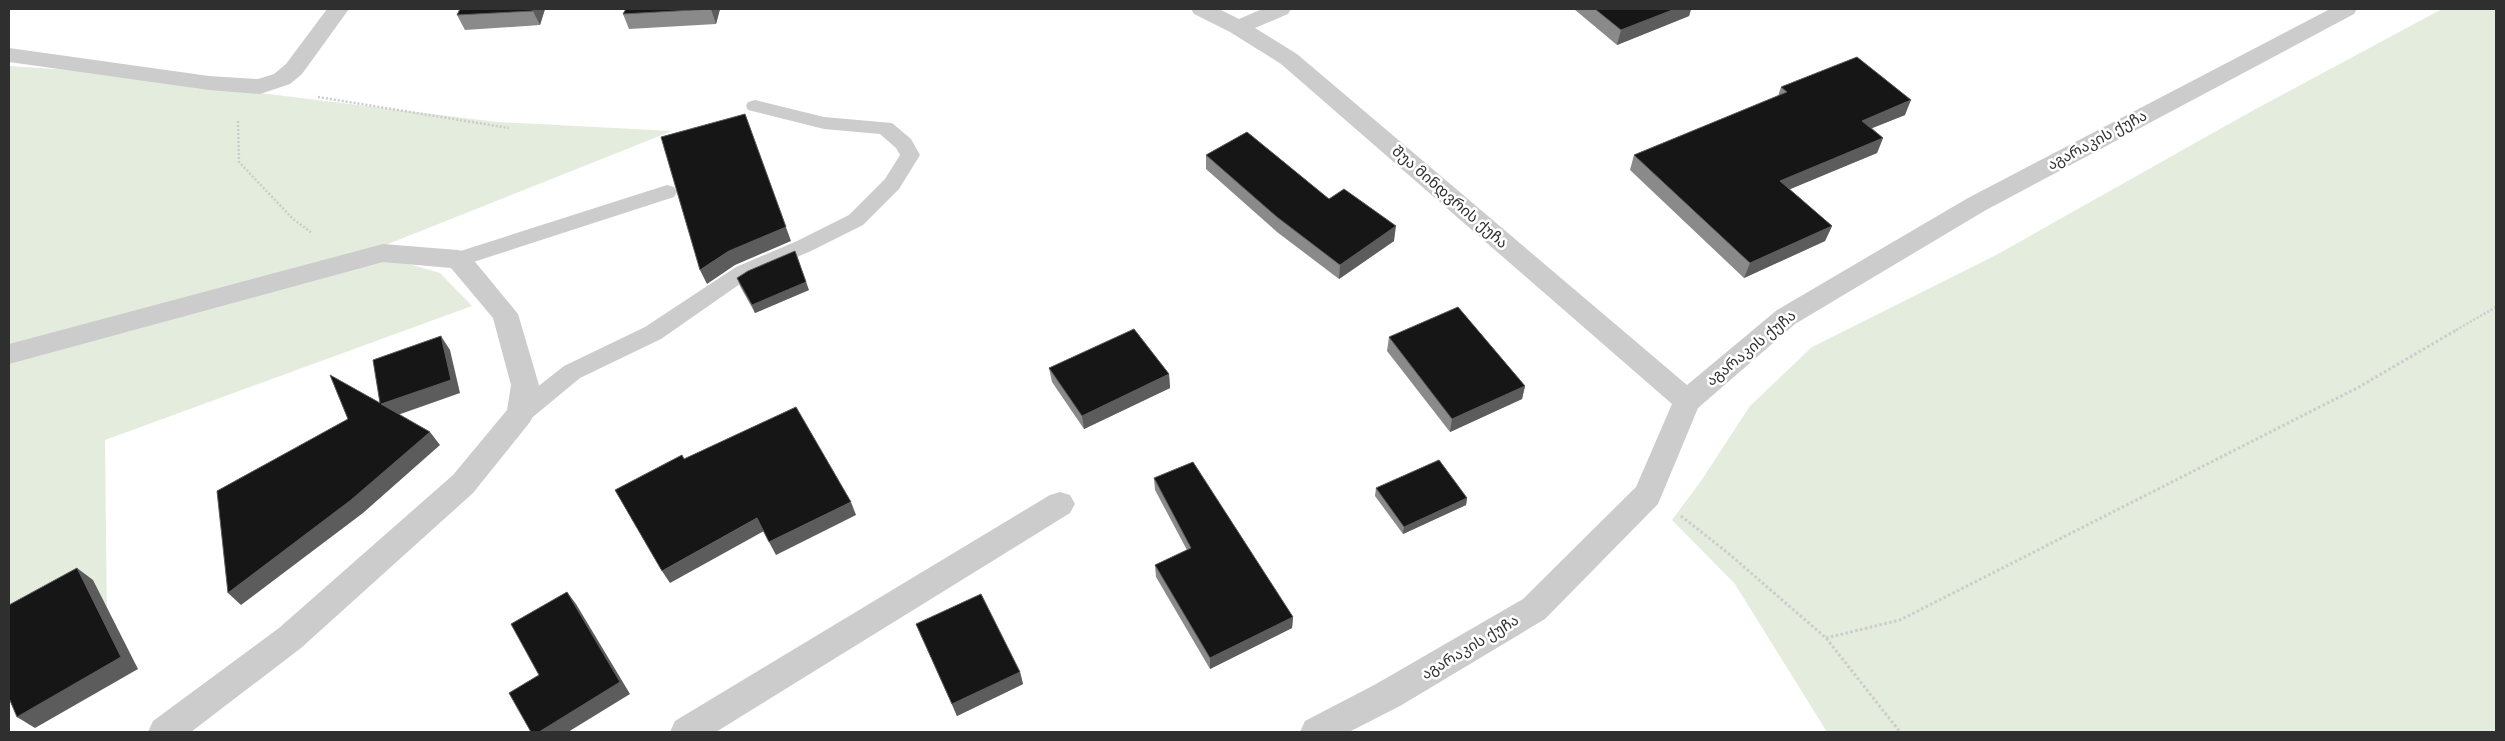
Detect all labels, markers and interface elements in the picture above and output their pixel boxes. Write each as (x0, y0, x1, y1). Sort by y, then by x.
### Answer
street label: აგარაკის ქუჩა (2044, 105, 2150, 174)
street label: შუა მინდვრის ქუჩა (1388, 141, 1512, 252)
street label: აგარაკის ქუჩა (1702, 306, 1800, 390)
street label: აგარაკის ქუჩა (1418, 610, 1522, 683)

